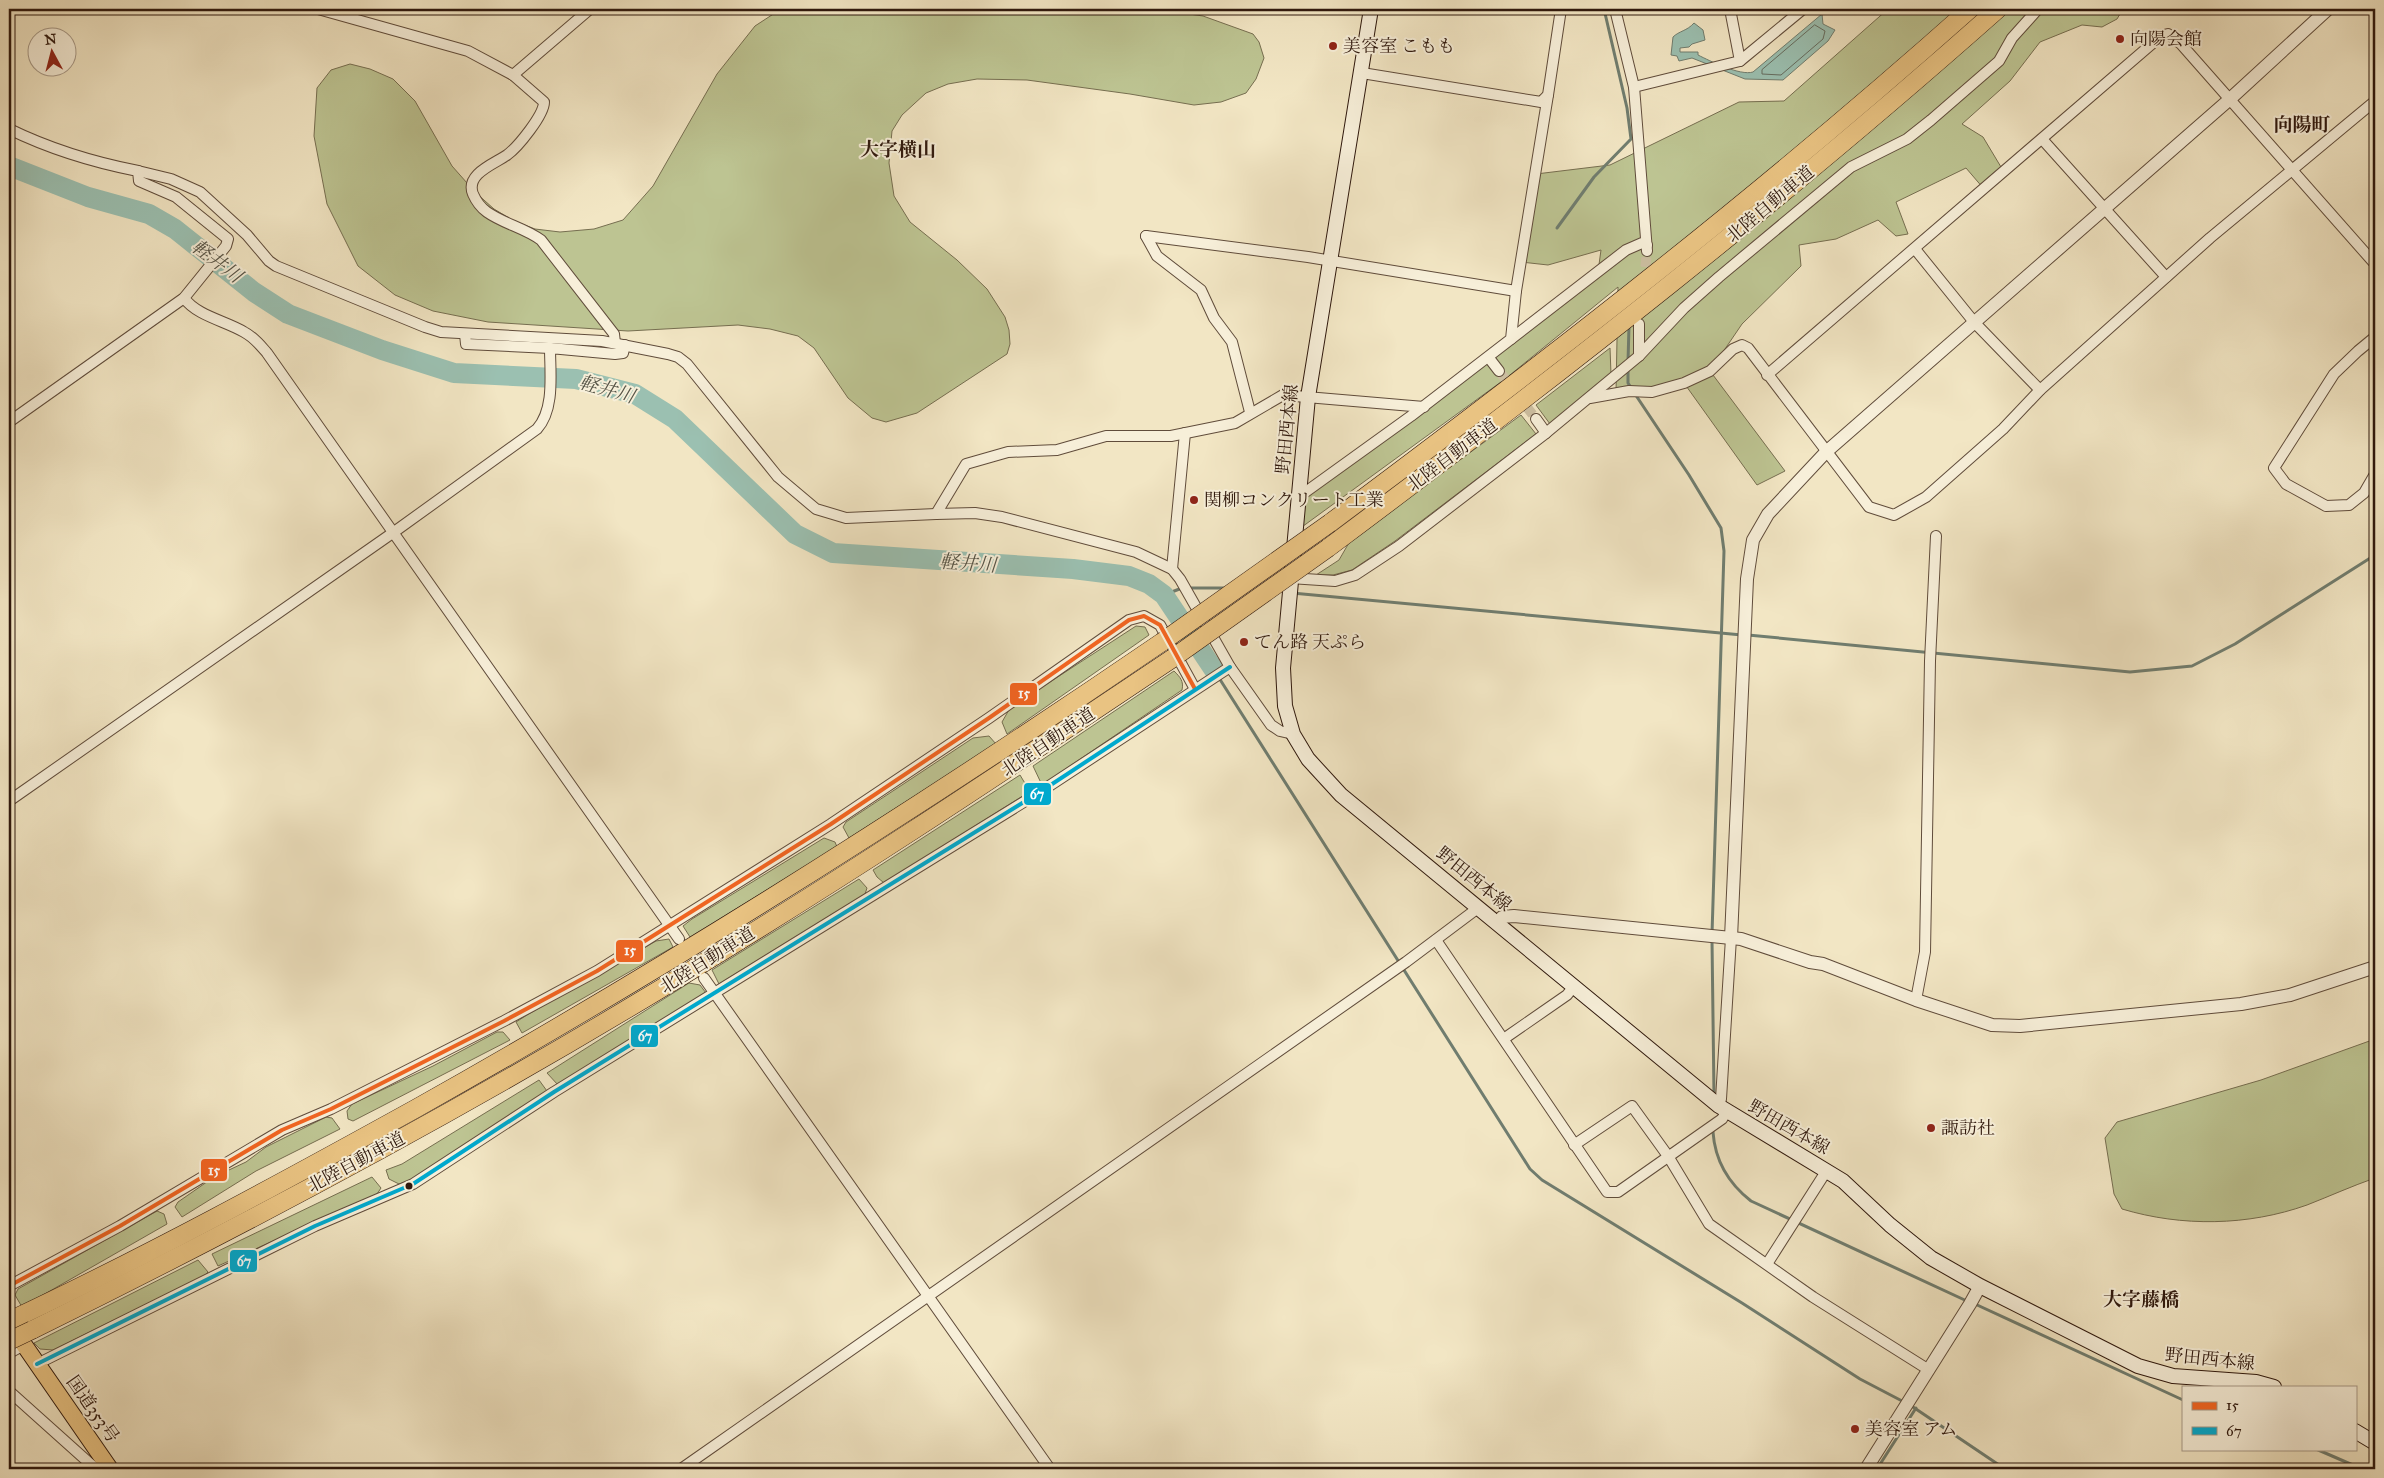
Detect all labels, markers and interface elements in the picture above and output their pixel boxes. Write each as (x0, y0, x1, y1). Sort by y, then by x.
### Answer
north arrow (28, 28, 78, 78)
place label: 向陽会館 (2130, 28, 2202, 50)
text: N (44, 30, 58, 49)
marker: 向陽会館 (2114, 33, 2126, 45)
place label: 美容室 こもも (1343, 35, 1455, 57)
marker: 美容室 こもも (1327, 40, 1339, 52)
district label: 向陽町 (2273, 113, 2331, 136)
district label: 大字横山 (860, 138, 936, 161)
street label: 北陸自動車道 (1722, 161, 1818, 247)
water label: 軽井川 (187, 235, 248, 289)
water label: 軽井川 (576, 370, 639, 408)
street label: 野田西本線 (1271, 383, 1303, 475)
street label: 北陸自動車道 (1402, 414, 1502, 496)
place label: 関柳コンクリート工業 (1204, 489, 1384, 511)
marker: 関柳コンクリート工業 (1188, 494, 1200, 506)
water label: 軽井川 (939, 550, 999, 577)
place label: てん路 天ぷら (1254, 631, 1366, 653)
marker: てん路 天ぷら (1238, 636, 1250, 648)
line badge: 15 (1009, 682, 1038, 706)
text: 15 (1018, 685, 1030, 702)
street label: 北陸自動車道 (997, 703, 1099, 781)
line badge: 67 (1023, 782, 1052, 806)
text: 67 (1030, 786, 1045, 803)
street label: 野田西本線 (1432, 842, 1516, 916)
street label: 北陸自動車道 (655, 922, 759, 998)
line badge: 15 (615, 939, 644, 963)
text: 15 (624, 942, 636, 959)
line badge: 67 (630, 1024, 659, 1048)
text: 67 (638, 1028, 653, 1045)
street label: 野田西本線 (1745, 1095, 1833, 1159)
place label: 諏訪社 (1941, 1117, 1995, 1139)
marker: 諏訪社 (1925, 1122, 1937, 1134)
street label: 北陸自動車道 (303, 1127, 409, 1197)
line badge: 15 (200, 1158, 228, 1182)
text: 15 (208, 1162, 220, 1179)
unlabelled marker (404, 1181, 414, 1191)
line badge: 67 (229, 1249, 258, 1273)
text: 67 (237, 1253, 252, 1270)
district label: 大字藤橋 (2103, 1288, 2179, 1311)
street label: 野田西本線 (2164, 1343, 2256, 1375)
street label: 国道353号 (62, 1371, 124, 1447)
legend (2182, 1386, 2356, 1450)
text: 15 (2226, 1396, 2239, 1414)
place label: 美容室 アム (1865, 1418, 1958, 1440)
text: 67 (2226, 1422, 2242, 1440)
marker: 美容室 アム (1849, 1423, 1861, 1435)

